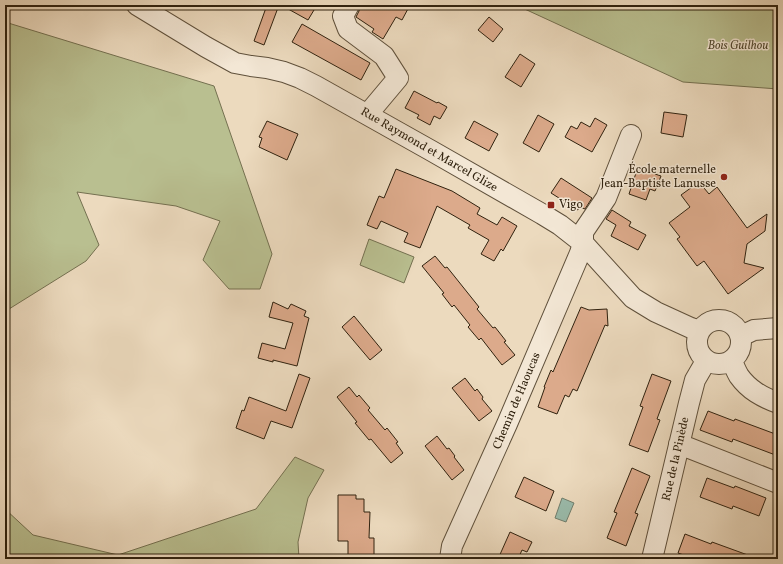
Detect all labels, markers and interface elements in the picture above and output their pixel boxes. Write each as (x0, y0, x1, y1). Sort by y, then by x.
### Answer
park label: Bois Guilhou (708, 38, 768, 54)
street label: Rue Raymond et Marcel Glize (357, 104, 501, 196)
place label: École maternelle Jean-Baptiste Lanusse (600, 161, 716, 192)
marker: École maternelle Jean-Baptiste Lanusse (719, 172, 729, 182)
place label: Vigo (559, 197, 583, 213)
marker: Vigo (546, 200, 556, 210)
street label: Chemin de Haoucas (489, 350, 545, 452)
street label: Rue de la Pinède (659, 415, 694, 503)

